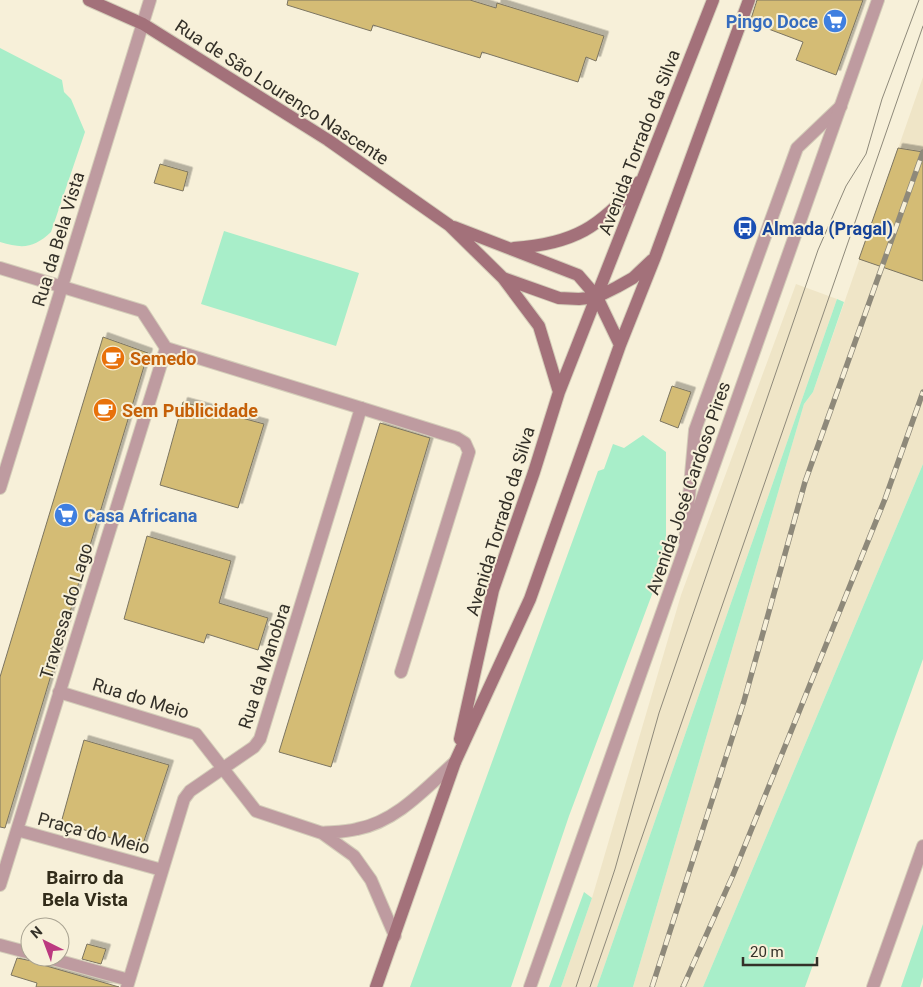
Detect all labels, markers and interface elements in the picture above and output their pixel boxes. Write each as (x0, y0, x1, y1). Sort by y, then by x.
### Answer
supermarket icon: Pingo Doce (822, 8, 848, 34)
place label: Pingo Doce (726, 11, 818, 32)
street label: Rua de São Lourenço Nascente (171, 15, 393, 169)
street label: Avenida Torrado da Silva (594, 46, 684, 238)
street label: Rua da Bela Vista (28, 169, 88, 309)
bus stop icon: Almada (Pragal) (732, 215, 758, 241)
place label: Almada (Pragal) (762, 218, 893, 240)
cafe icon: Semedo (100, 345, 126, 371)
place label: Semedo (130, 348, 196, 369)
street label: Avenida José Cardoso Pires (642, 379, 734, 597)
cafe icon: Sem Publicidade (92, 397, 118, 423)
place label: Sem Publicidade (122, 400, 258, 421)
street label: Avenida Torrado da Silva (461, 424, 539, 618)
supermarket icon: Casa Africana (53, 502, 79, 528)
place label: Casa Africana (84, 505, 198, 526)
street label: Travessa do Lago (35, 540, 97, 682)
street label: Rua da Manobra (234, 600, 294, 732)
street label: Rua do Meio (90, 673, 192, 723)
street label: Praça do Meio (36, 808, 152, 858)
district label: Bairro da Bela Vista (42, 866, 128, 911)
north arrow (20, 917, 70, 967)
text: N (27, 923, 45, 942)
scale bar (743, 934, 817, 966)
text: 20 m (750, 943, 784, 961)

